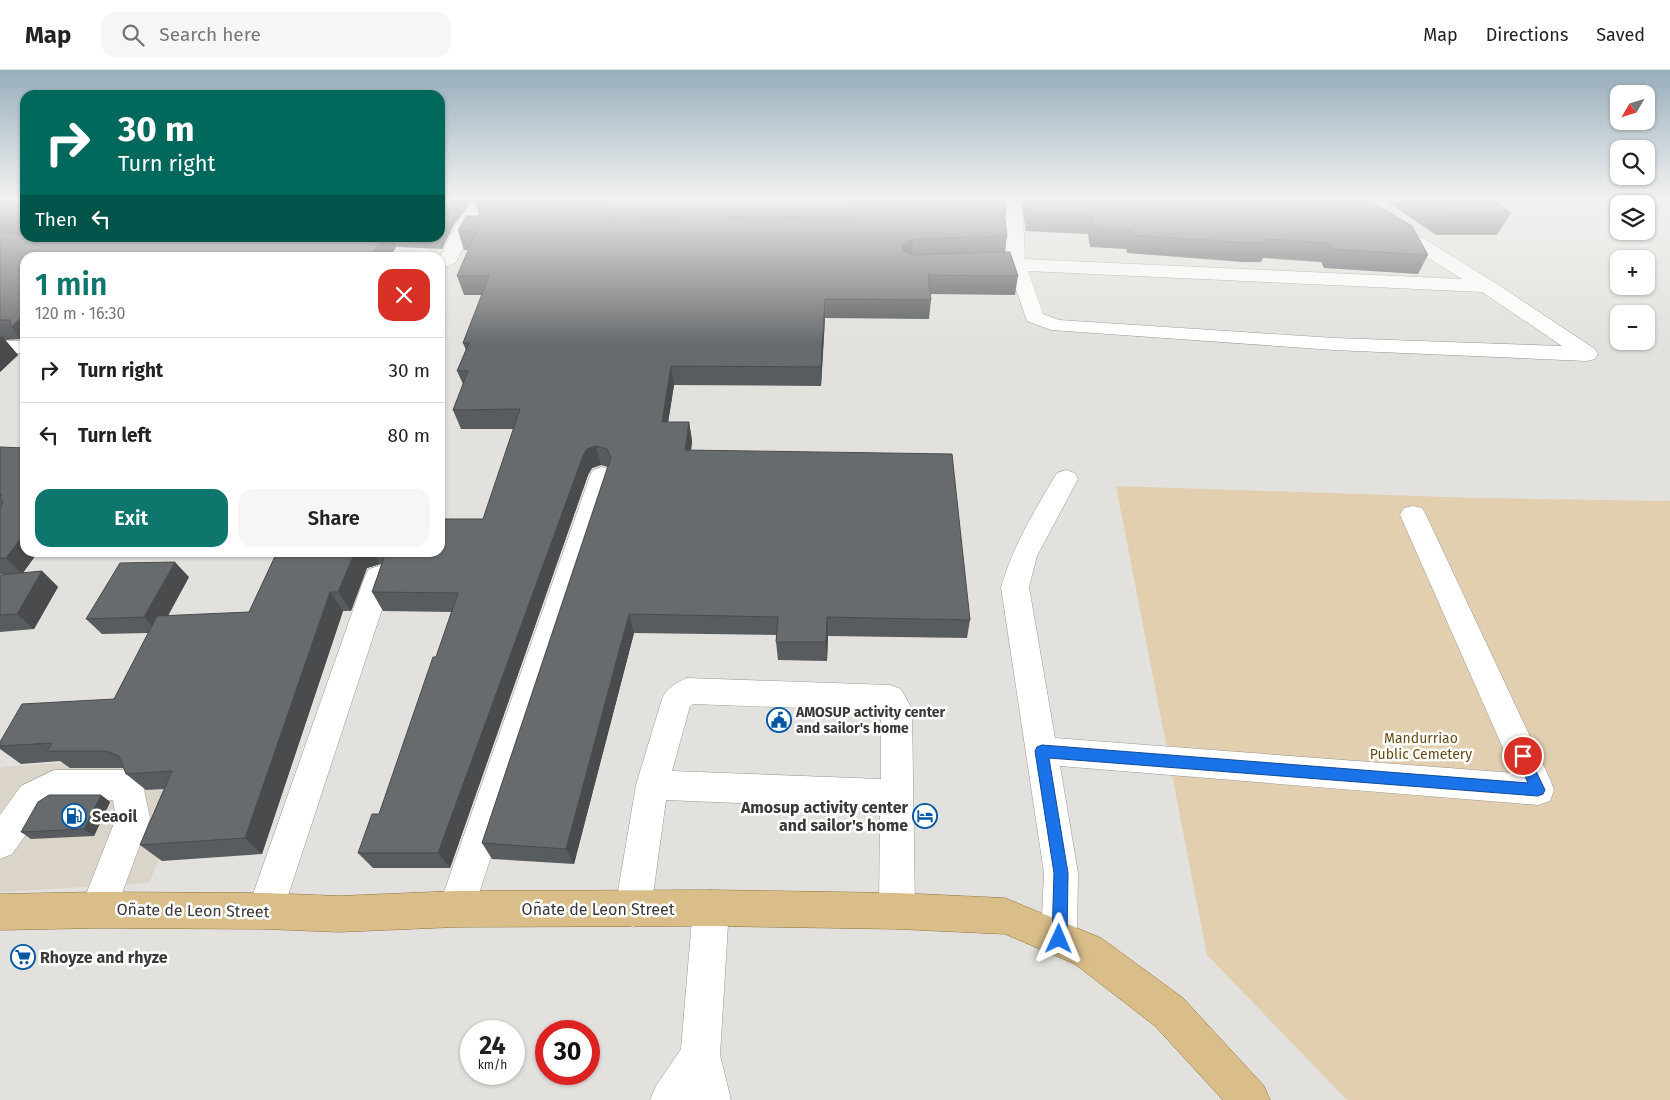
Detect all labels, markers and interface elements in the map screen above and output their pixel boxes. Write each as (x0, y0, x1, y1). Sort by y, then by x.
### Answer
search box (101, 12, 451, 57)
text: Map (25, 21, 71, 49)
icon: search (119, 21, 147, 49)
text: Search here (159, 23, 261, 46)
text: Map (1423, 24, 1458, 46)
text: Directions (1486, 24, 1568, 46)
text: Saved (1596, 24, 1645, 46)
north arrow (1610, 85, 1655, 130)
map controls (1610, 85, 1655, 350)
text: 30 m (118, 108, 195, 150)
icon: right (35, 110, 100, 175)
button: search (1610, 140, 1655, 185)
text: Turn right (118, 150, 215, 177)
button: layers (1610, 195, 1655, 240)
icon: left (87, 205, 115, 233)
text: Then (35, 208, 77, 231)
button: + (1610, 250, 1655, 295)
text: 1 min (35, 267, 107, 303)
button: close (378, 269, 430, 321)
text: 120 m · 16:30 (35, 304, 125, 323)
button: − (1610, 305, 1655, 350)
icon: right (35, 356, 63, 384)
text: Turn right (78, 359, 163, 382)
text: 30 m (389, 359, 430, 382)
icon: left (35, 421, 63, 449)
text: Turn left (78, 424, 152, 447)
text: 80 m (388, 424, 430, 447)
button: Exit (35, 489, 228, 547)
button: Share (238, 489, 430, 547)
place label: AMOSUP activity center and sailor's home (795, 704, 946, 737)
public building icon: AMOSUP activity center and sailor's home (766, 707, 792, 733)
park label: Mandurriao Public Cemetery (1370, 730, 1472, 763)
pin (1502, 735, 1544, 777)
icon: arrive (1509, 742, 1537, 770)
place label: Amosup activity center and sailor's home (740, 798, 909, 835)
fuel station icon: Seaoil (61, 803, 87, 829)
hotel icon: Amosup activity center and sailor's home (912, 803, 938, 829)
place label: Seaoil (92, 807, 137, 826)
street label: Oñate de Leon Street (116, 900, 270, 921)
street label: Oñate de Leon Street (522, 900, 675, 919)
position arrow (1032, 912, 1084, 964)
supermarket icon: Rhoyze and rhyze (10, 944, 36, 970)
place label: Rhoyze and rhyze (40, 948, 168, 967)
speed limit sign: 30 (535, 1020, 600, 1085)
text: 24 (479, 1031, 506, 1061)
text: km/h (478, 1058, 507, 1072)

